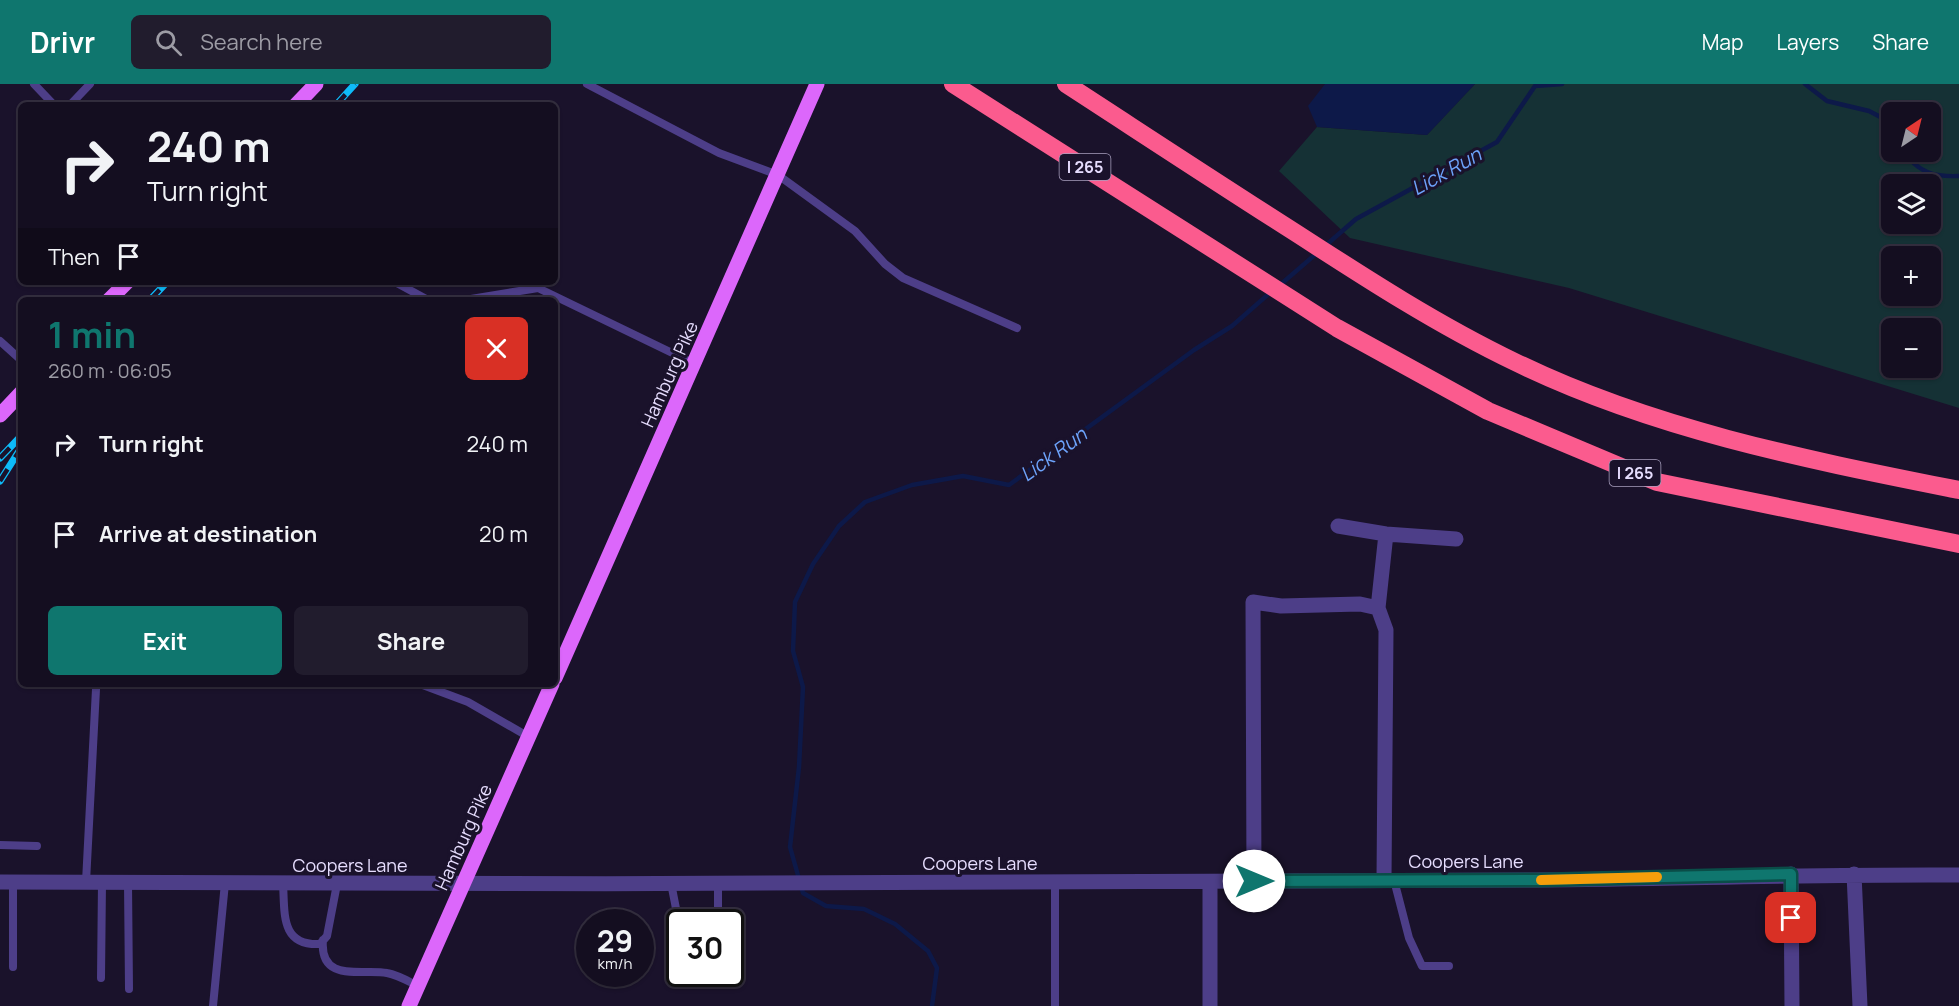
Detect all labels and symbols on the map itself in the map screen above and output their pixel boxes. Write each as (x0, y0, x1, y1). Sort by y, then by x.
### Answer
north arrow (1881, 102, 1941, 162)
water label: Lick Run (1406, 140, 1487, 201)
road number: I 265 (1060, 154, 1110, 180)
street label: Hamburg Pike (635, 317, 703, 431)
water label: Lick Run (1014, 420, 1093, 487)
road number: I 265 (1610, 460, 1660, 486)
street label: Hamburg Pike (429, 780, 497, 894)
position arrow (1222, 849, 1286, 913)
street label: Coopers Lane (1409, 849, 1523, 873)
street label: Coopers Lane (923, 851, 1037, 875)
street label: Coopers Lane (293, 853, 407, 877)
pin (1765, 892, 1816, 943)
speed limit sign: 30 (666, 909, 744, 987)

